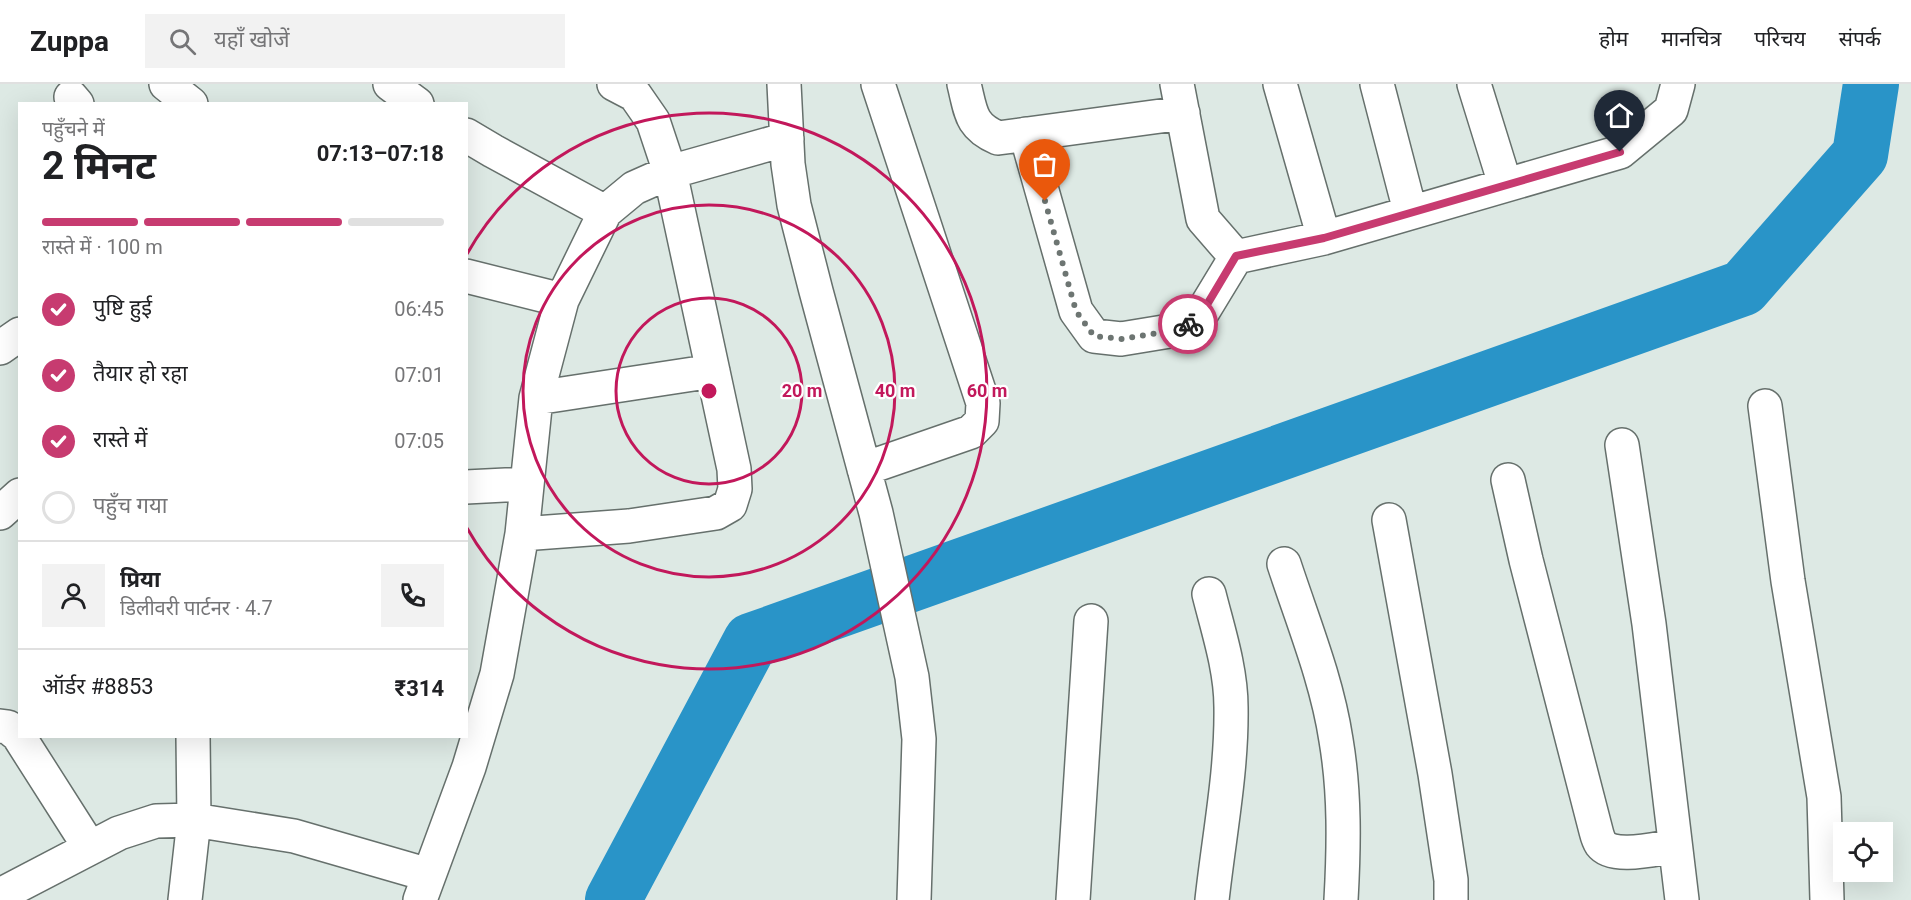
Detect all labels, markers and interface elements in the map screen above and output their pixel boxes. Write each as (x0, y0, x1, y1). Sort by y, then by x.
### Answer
search box (145, 14, 565, 68)
text: Zuppa (30, 25, 109, 58)
icon: search (166, 25, 199, 58)
text: यहाँ खोजें (214, 27, 290, 52)
text: होम (1599, 27, 1628, 51)
text: मानचित्र (1661, 27, 1721, 51)
text: परिचय (1754, 27, 1806, 51)
text: संपर्क (1839, 27, 1881, 51)
pin (1594, 90, 1645, 152)
icon: home (1603, 99, 1636, 132)
text: पहुँचने में (42, 117, 105, 141)
pin (1019, 139, 1070, 201)
text: 07:13–07:18 (317, 141, 444, 166)
text: 2 मिनट (42, 143, 156, 189)
icon: bag (1028, 148, 1061, 181)
text: रास्ते में · 100 m (42, 235, 163, 259)
icon: check (42, 293, 75, 326)
courier (1158, 294, 1218, 354)
text: पुष्टि हुई (93, 295, 152, 320)
text: 06:45 (394, 297, 444, 321)
icon: bike (1172, 308, 1205, 341)
icon: check (42, 359, 75, 392)
text: तैयार हो रहा (93, 361, 188, 386)
text: 07:01 (394, 363, 444, 387)
text: 20 m (782, 380, 822, 401)
text: 40 m (875, 380, 915, 401)
text: 60 m (967, 380, 1007, 401)
centre of rings (699, 381, 719, 401)
icon: check (42, 425, 75, 458)
text: रास्ते में (93, 427, 147, 452)
text: 07:05 (394, 429, 444, 453)
text: पहुँच गया (93, 493, 167, 518)
button: person (42, 564, 105, 627)
button: phone (381, 564, 444, 627)
text: प्रिया (120, 567, 160, 592)
text: डिलीवरी पार्टनर · 4.7 (120, 596, 273, 620)
text: ऑर्डर #8853 (42, 674, 154, 699)
text: ₹314 (395, 676, 444, 701)
map controls (1833, 822, 1893, 882)
button: locate (1833, 822, 1893, 882)

